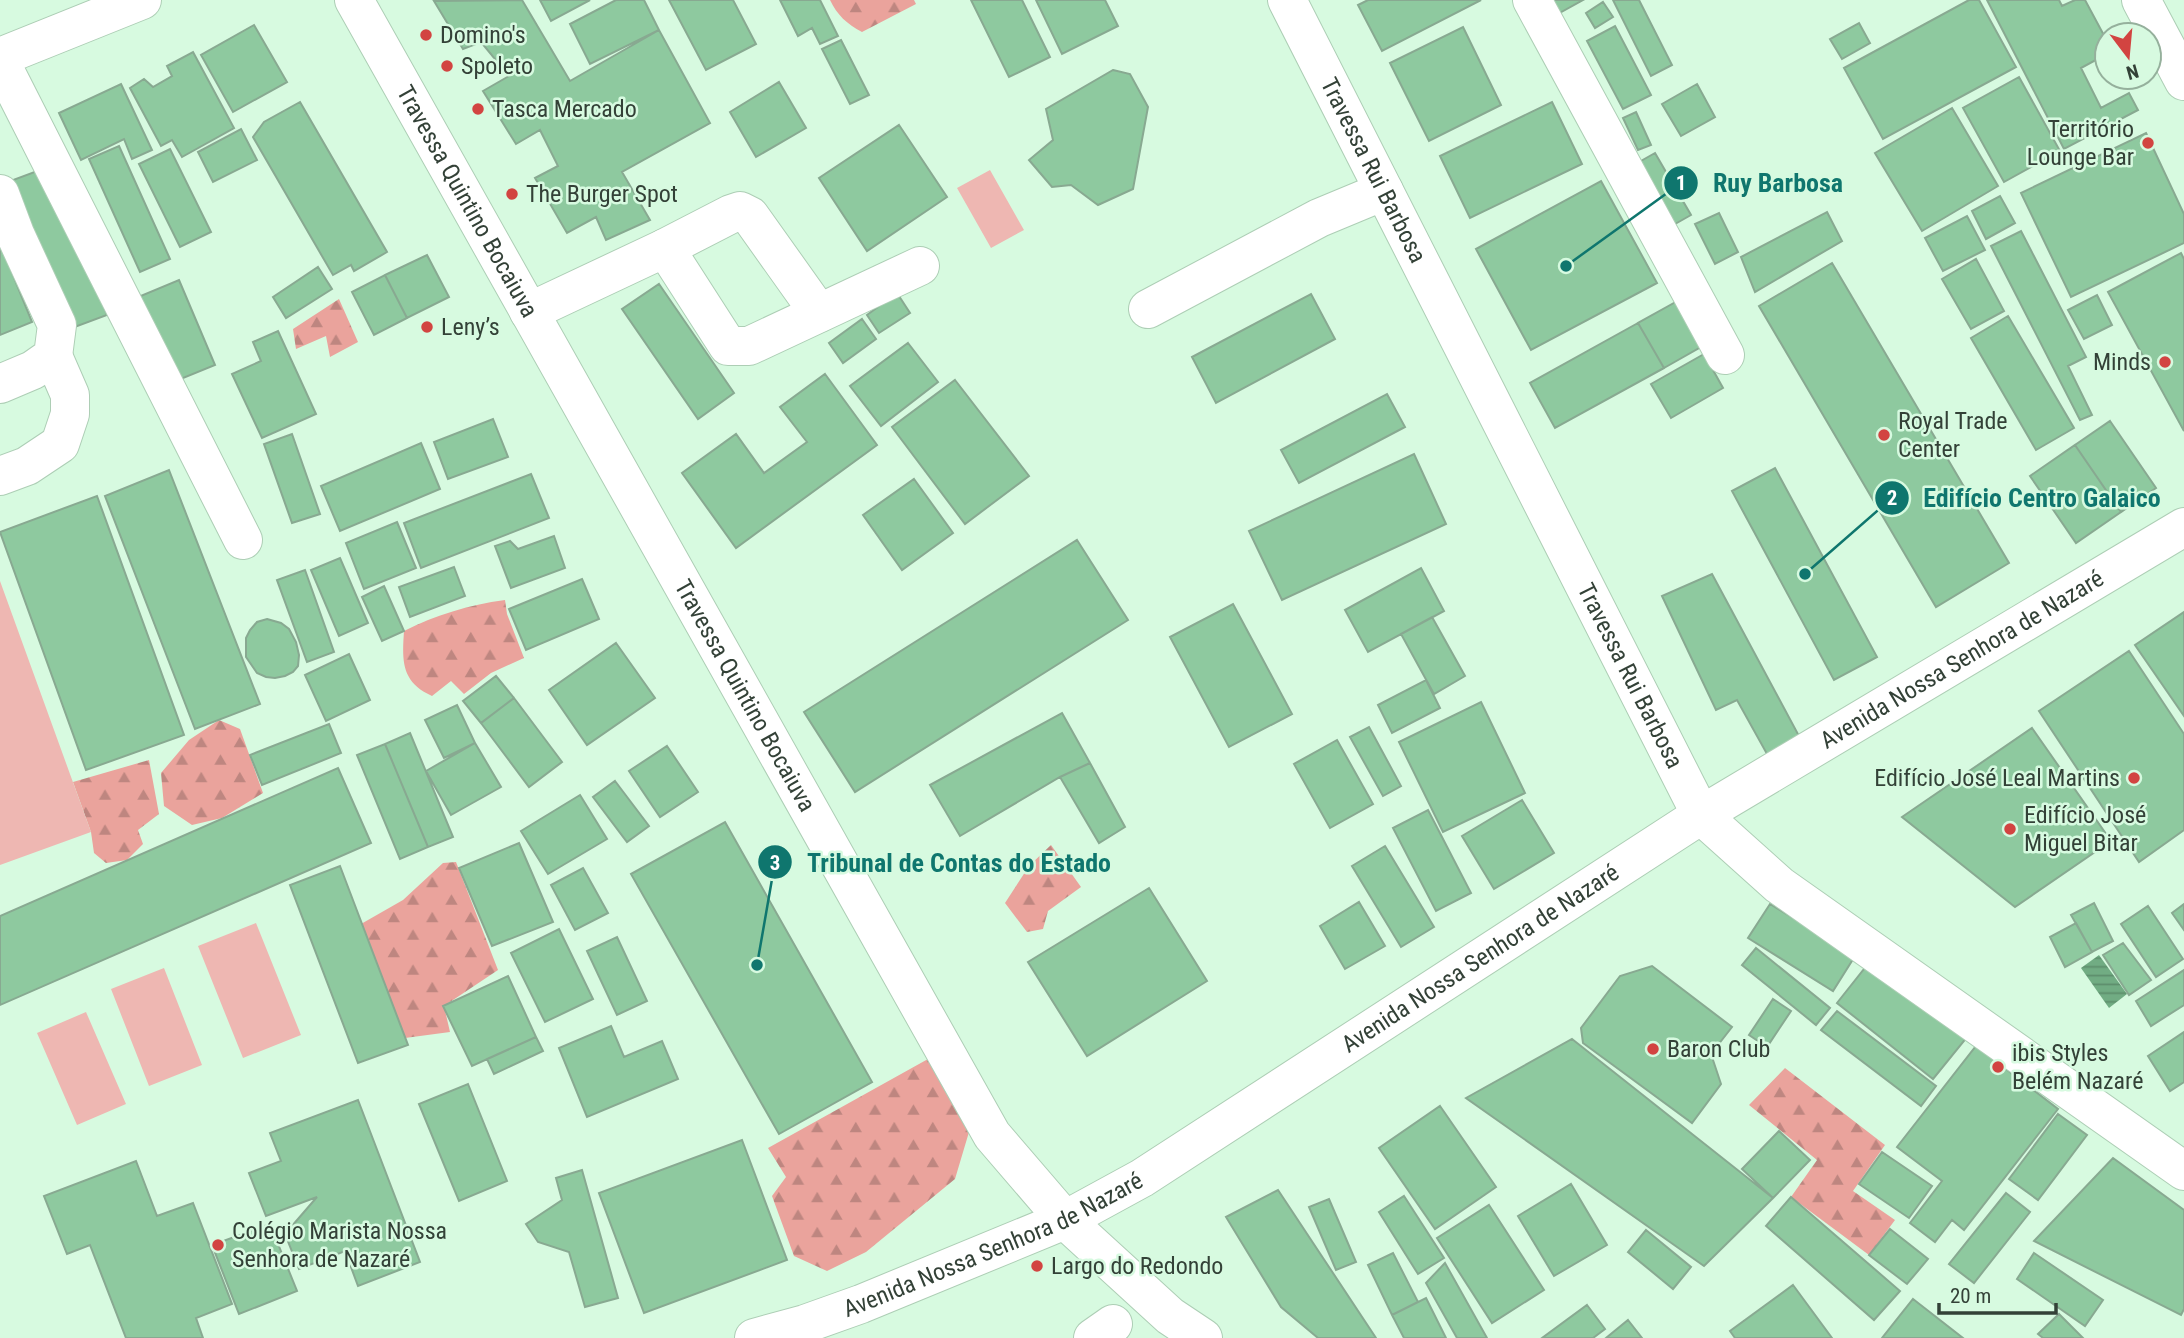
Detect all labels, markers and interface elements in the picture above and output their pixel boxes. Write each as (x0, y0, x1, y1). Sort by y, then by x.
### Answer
place label: Domino's (440, 21, 526, 49)
north arrow (2093, 21, 2163, 91)
marker: Domino's (418, 27, 434, 43)
place label: Spoleto (461, 52, 533, 80)
marker: Spoleto (439, 58, 455, 74)
text: N (2124, 59, 2141, 85)
street label: Travessa Rui Barbosa (1315, 73, 1432, 267)
street label: Travessa Quintino Bocaiuva (391, 81, 543, 322)
place label: Tasca Mercado (492, 95, 637, 123)
marker: Tasca Mercado (470, 101, 486, 117)
place label: Território Lounge Bar (2027, 115, 2134, 171)
marker: Território Lounge Bar (2140, 135, 2156, 151)
callout: Ruy Barbosa (1664, 159, 1857, 206)
text: Ruy Barbosa (1713, 168, 1843, 198)
text: 1 (1676, 171, 1686, 195)
place label: The Burger Spot (526, 180, 678, 208)
marker: The Burger Spot (504, 186, 520, 202)
place label: Leny’s (441, 313, 500, 341)
marker: Leny’s (419, 319, 435, 335)
place label: Minds (2093, 348, 2151, 376)
marker: Minds (2157, 354, 2173, 370)
place label: Royal Trade Center (1898, 407, 2008, 463)
marker: Royal Trade Center (1876, 427, 1892, 443)
callout: Edifício Centro Galaico (1874, 475, 2175, 522)
text: Edifício Centro Galaico (1923, 483, 2161, 513)
text: 2 (1887, 486, 1897, 510)
street label: Avenida Nossa Senhora de Nazaré (1815, 564, 2109, 755)
street label: Travessa Quintino Bocaiuva (669, 575, 821, 816)
street label: Travessa Rui Barbosa (1572, 579, 1689, 773)
place label: Edifício José Leal Martins (1874, 764, 2120, 792)
marker: Edifício José Leal Martins (2126, 770, 2142, 786)
place label: Edifício José Miguel Bitar (2024, 801, 2146, 857)
marker: Edifício José Miguel Bitar (2002, 821, 2018, 837)
callout: Tribunal de Contas do Estado (758, 839, 1125, 886)
text: Tribunal de Contas do Estado (807, 848, 1111, 878)
text: 3 (770, 851, 780, 875)
street label: Avenida Nossa Senhora de Nazaré (1336, 858, 1624, 1059)
place label: Baron Club (1667, 1035, 1770, 1063)
place label: ibis Styles Belém Nazaré (2012, 1039, 2143, 1095)
marker: Baron Club (1645, 1041, 1661, 1057)
marker: ibis Styles Belém Nazaré (1990, 1059, 2006, 1075)
street label: Avenida Nossa Senhora de Nazaré (840, 1166, 1148, 1323)
place label: Colégio Marista Nossa Senhora de Nazaré (232, 1217, 447, 1273)
marker: Colégio Marista Nossa Senhora de Nazaré (210, 1237, 226, 1253)
place label: Largo do Redondo (1051, 1252, 1223, 1280)
marker: Largo do Redondo (1029, 1258, 1045, 1274)
scale bar (1939, 1272, 2056, 1316)
text: 20 m (1950, 1284, 1991, 1308)

